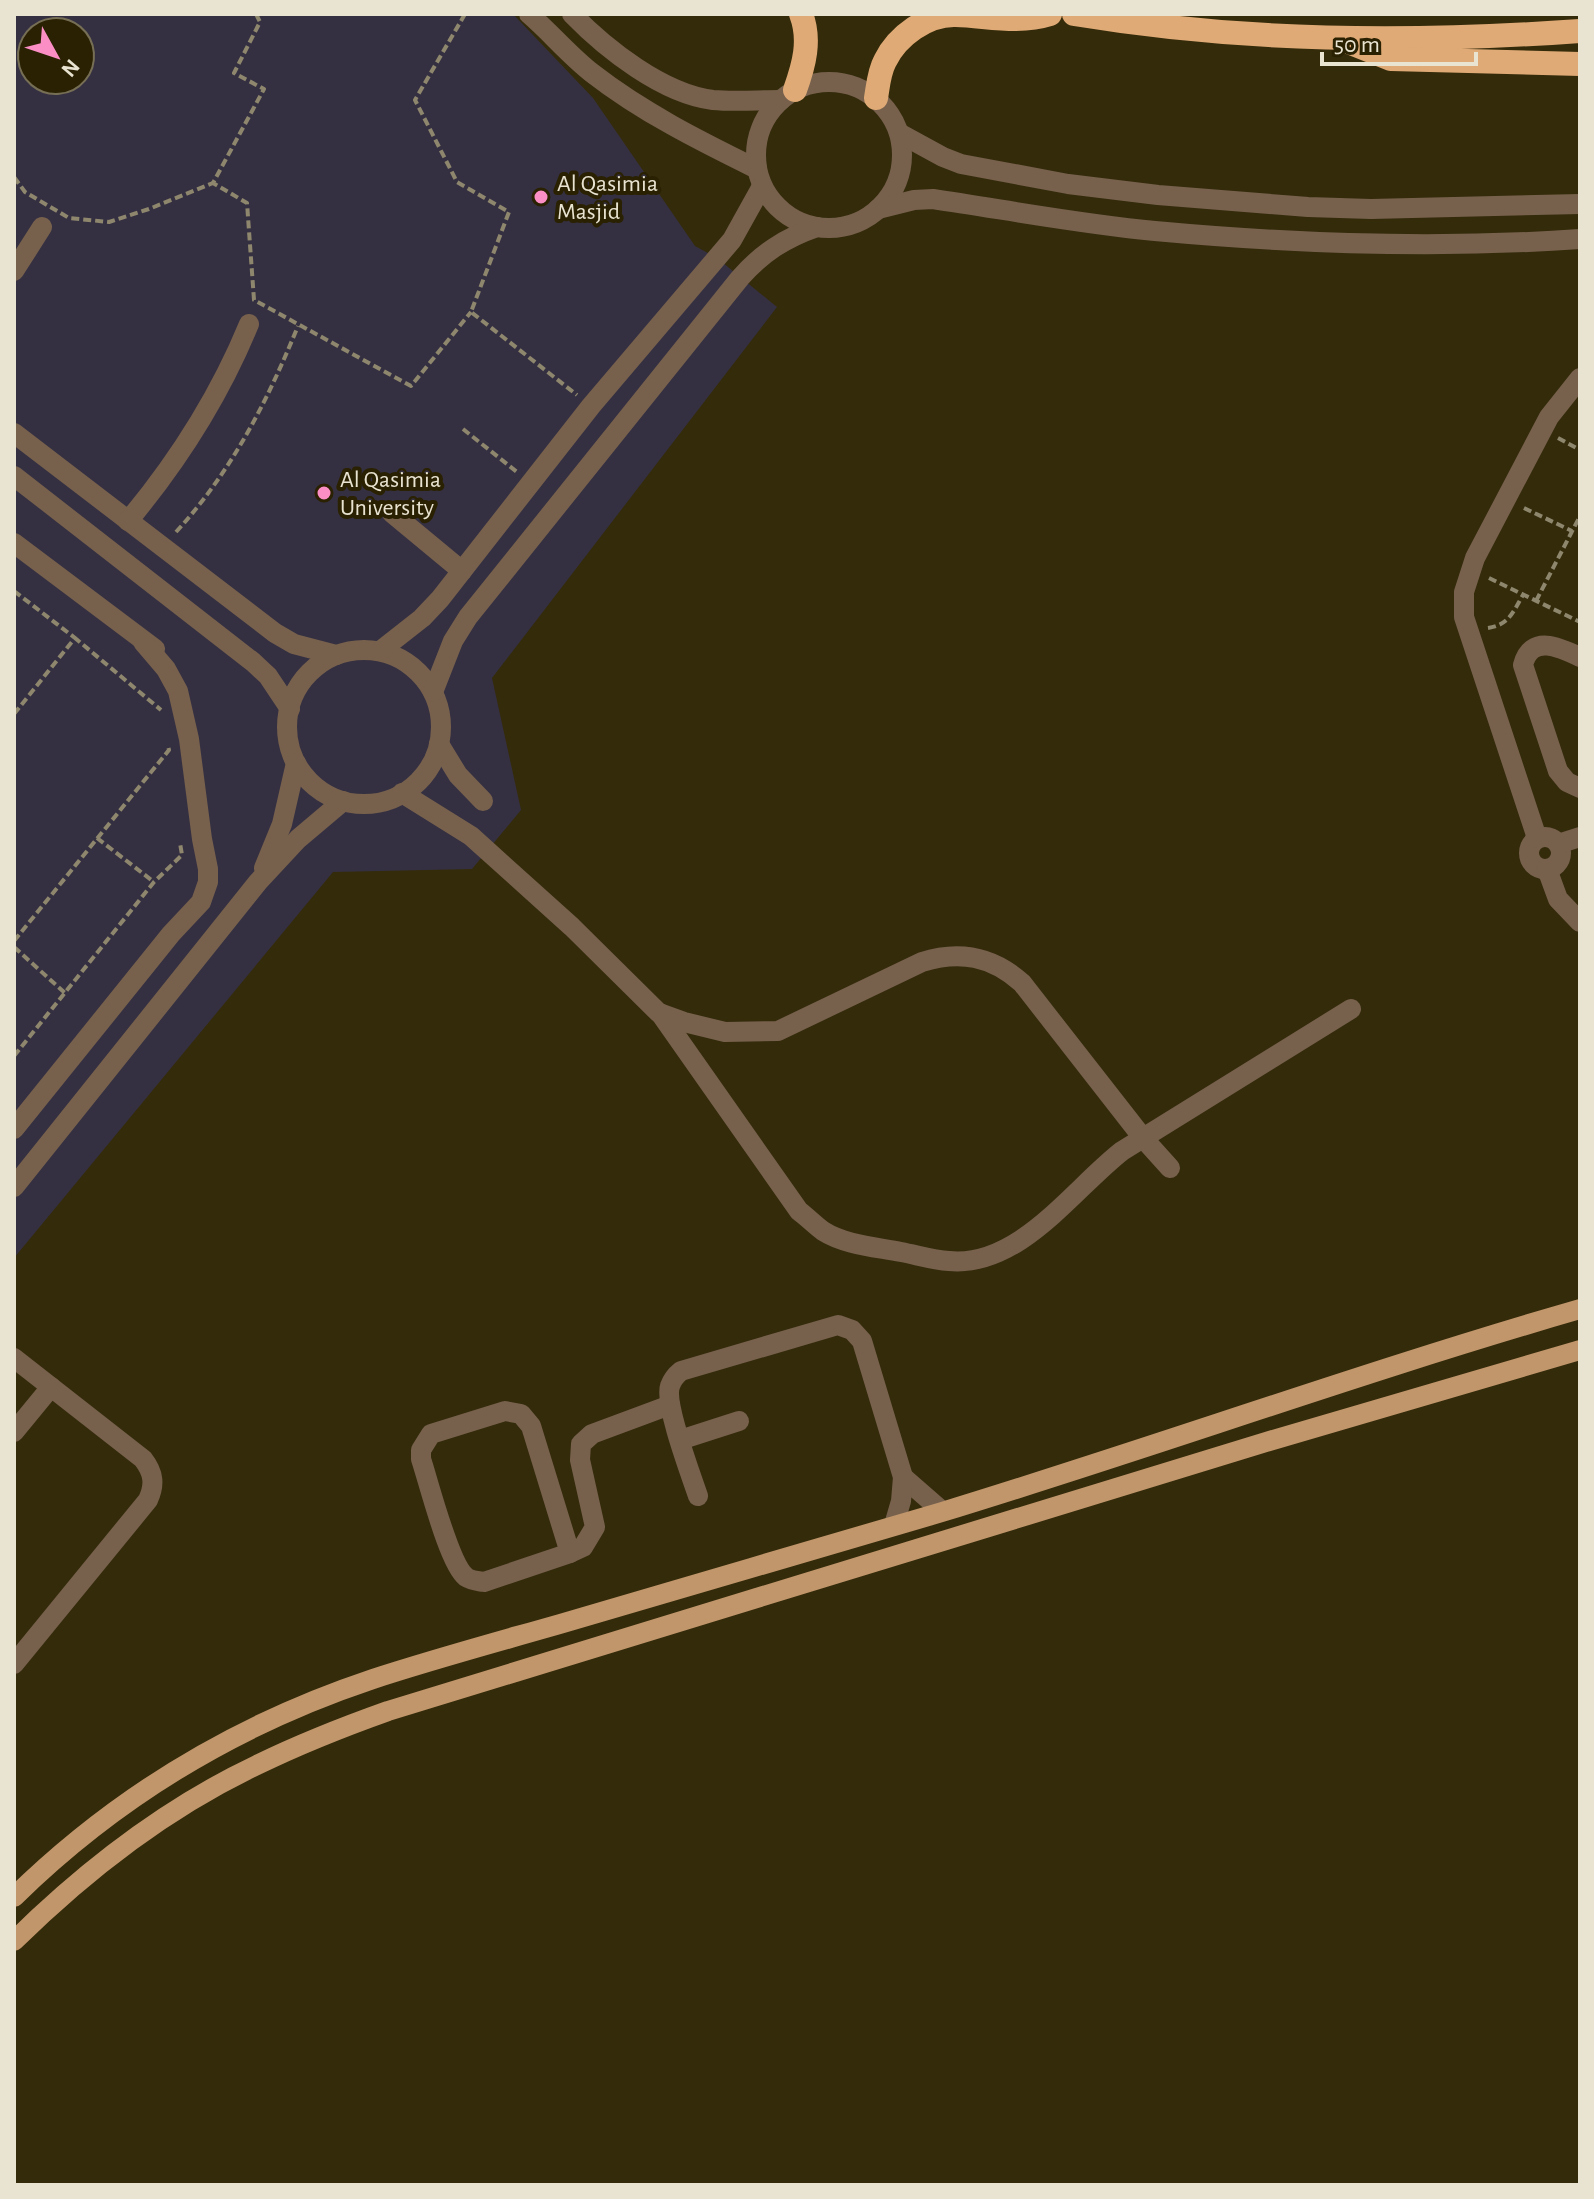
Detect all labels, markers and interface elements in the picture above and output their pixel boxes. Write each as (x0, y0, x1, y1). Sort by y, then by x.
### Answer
north arrow (16, 16, 96, 96)
scale bar (1322, 16, 1476, 66)
text: 50 m (1334, 33, 1380, 57)
text: N (57, 55, 84, 81)
place label: Al Qasimia Masjid (557, 172, 658, 224)
marker: Al Qasimia Masjid (532, 188, 550, 206)
place label: Al Qasimia University (340, 468, 441, 520)
marker: Al Qasimia University (315, 484, 333, 502)

